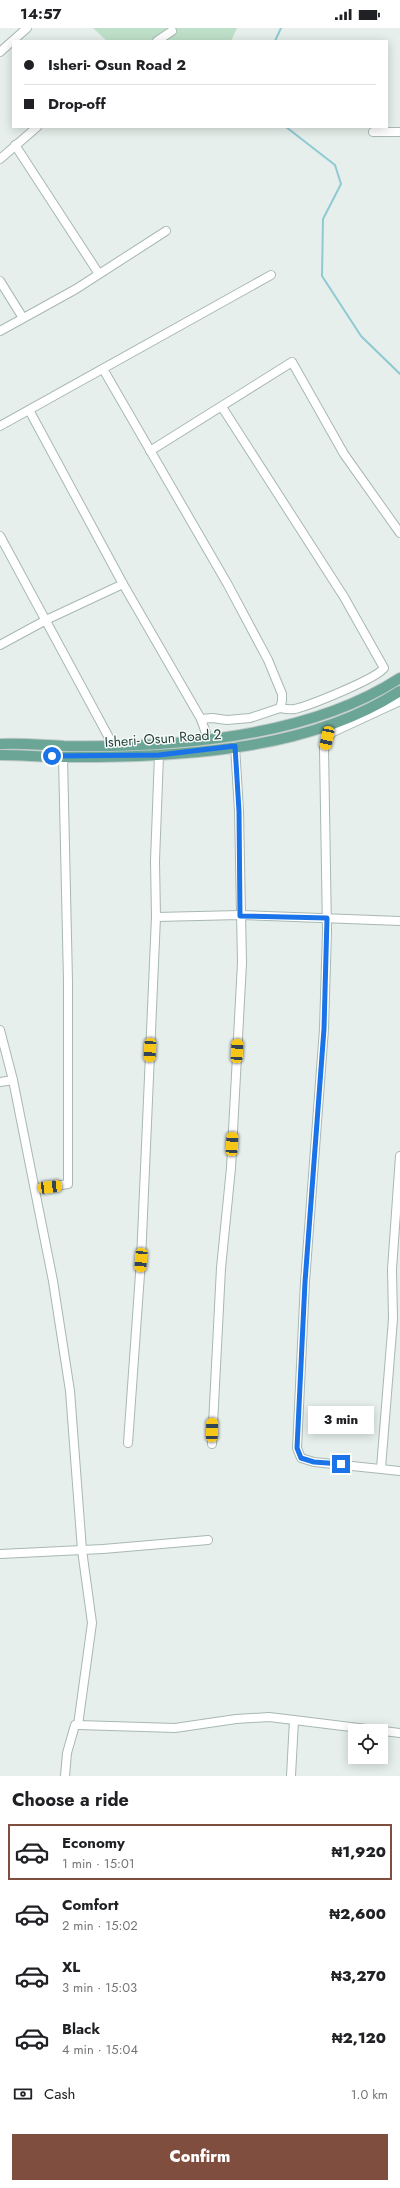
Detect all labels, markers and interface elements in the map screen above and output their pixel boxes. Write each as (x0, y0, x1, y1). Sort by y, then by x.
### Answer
text: 14:57 (20, 3, 62, 25)
text: Isheri- Osun Road 2 (48, 54, 186, 76)
text: Drop-off (48, 93, 106, 115)
street label: Isheri- Osun Road 2 (104, 724, 222, 752)
car (319, 725, 335, 751)
route start (43, 747, 61, 765)
car (143, 1038, 157, 1062)
car (230, 1039, 244, 1063)
car (225, 1132, 239, 1156)
car (37, 1180, 63, 1194)
car (134, 1248, 148, 1272)
callout: 3 min (308, 1406, 374, 1434)
text: 3 min (324, 1410, 358, 1429)
car (206, 1418, 218, 1442)
route end (332, 1455, 350, 1473)
map controls (348, 1724, 388, 1764)
button: locate (348, 1724, 388, 1764)
text: Choose a ride (12, 1787, 129, 1813)
text: Economy (62, 1832, 125, 1854)
icon: car (14, 1834, 50, 1870)
text: ₦1,920 (331, 1841, 386, 1863)
text: 1 min · 15:01 (62, 1854, 135, 1873)
text: Comfort (62, 1894, 119, 1916)
icon: car (14, 1896, 50, 1932)
text: ₦2,600 (329, 1903, 386, 1925)
text: 2 min · 15:02 (62, 1916, 138, 1935)
text: XL (62, 1956, 80, 1978)
icon: car (14, 1958, 50, 1994)
text: ₦3,270 (331, 1965, 386, 1987)
text: 3 min · 15:03 (62, 1978, 137, 1997)
text: Black (62, 2018, 100, 2040)
icon: car (14, 2020, 50, 2056)
text: ₦2,120 (332, 2027, 386, 2049)
text: 4 min · 15:04 (62, 2040, 138, 2059)
icon: cash (12, 2083, 34, 2105)
text: Cash (44, 2083, 75, 2105)
text: 1.0 km (351, 2085, 388, 2104)
button: Confirm (12, 2134, 388, 2180)

